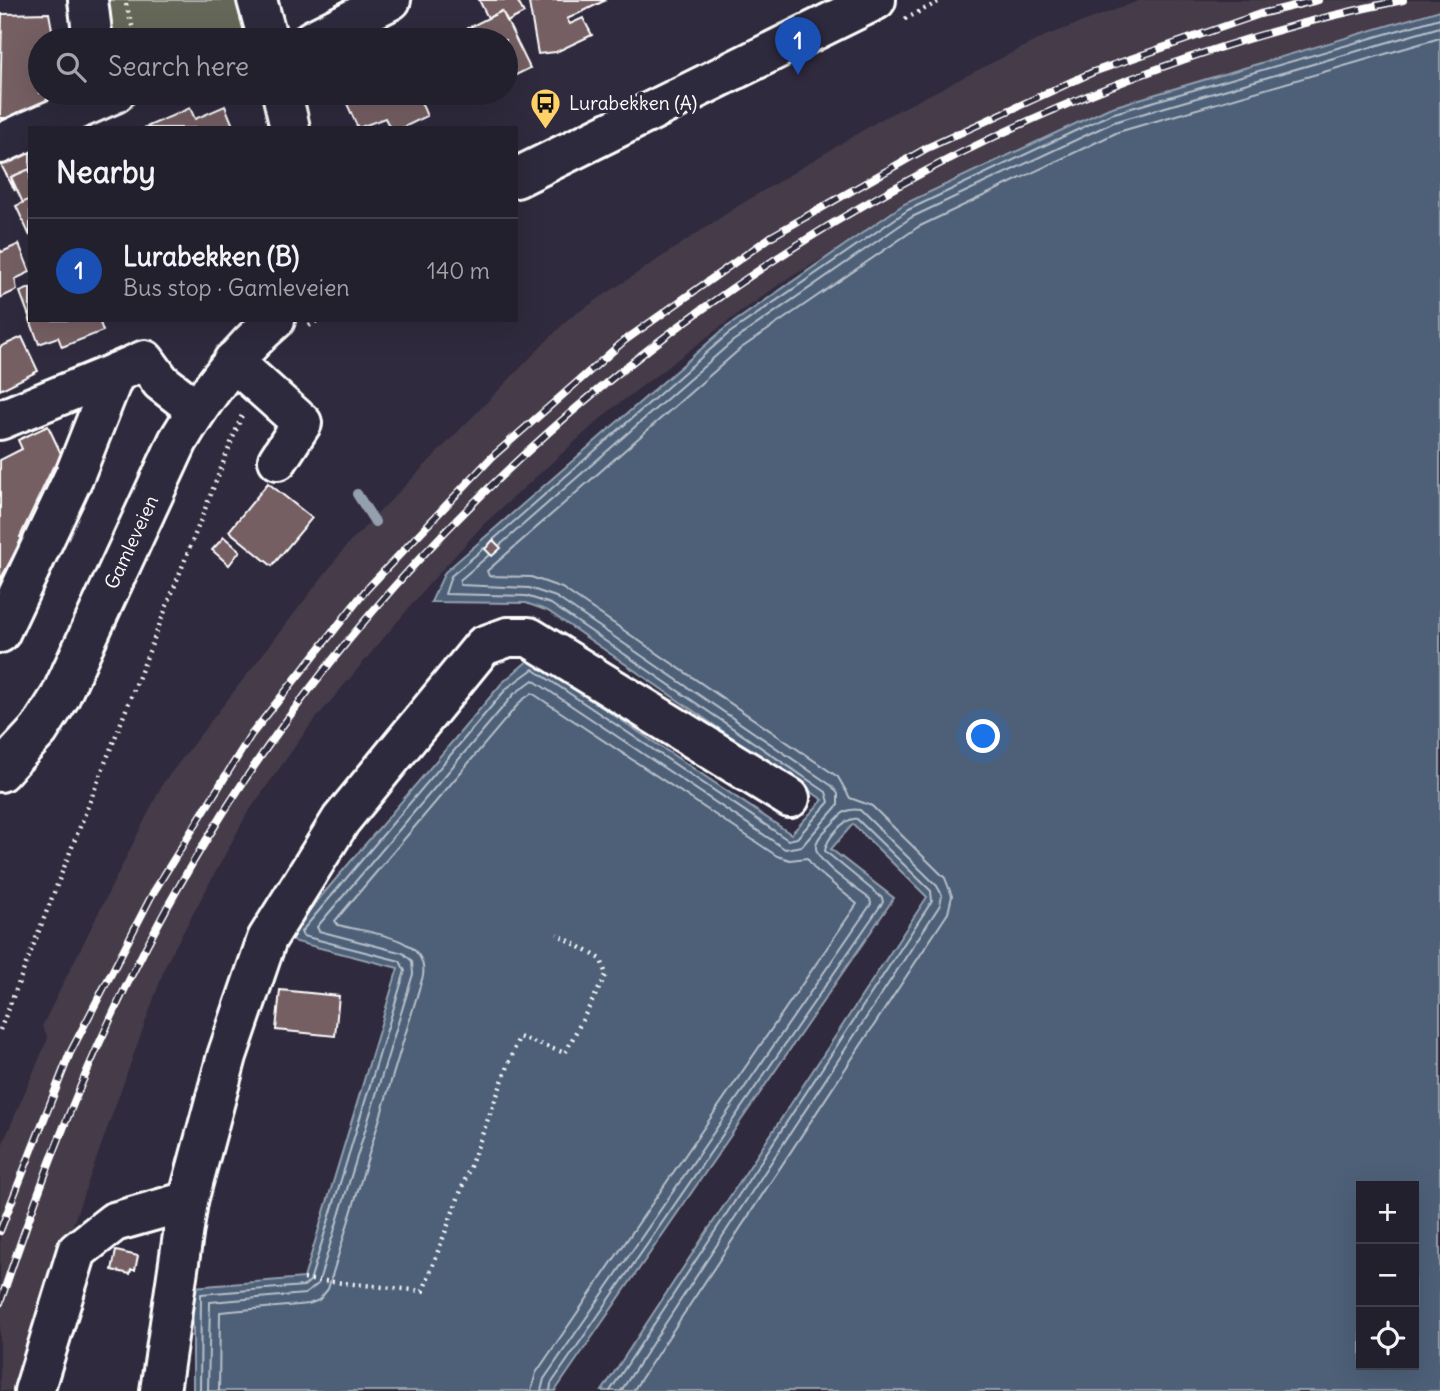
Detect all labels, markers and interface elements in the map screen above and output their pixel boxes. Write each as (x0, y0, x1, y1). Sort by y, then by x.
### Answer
pin: 1 (775, 17, 821, 75)
search box (28, 28, 518, 105)
icon: search (52, 48, 90, 86)
text: Search here (108, 50, 249, 83)
bus stop icon: Lurabekken (A) (529, 86, 563, 130)
place label: Lurabekken (A) (569, 91, 697, 115)
text: Nearby (56, 153, 156, 191)
text: Lurabekken (B) (123, 240, 299, 273)
text: 1 (74, 256, 84, 285)
text: 140 m (427, 256, 490, 285)
text: Bus stop · Gamleveien (123, 273, 350, 302)
street label: Gamleveien (99, 491, 163, 593)
your location (966, 719, 1000, 753)
map controls (1356, 1181, 1419, 1370)
button: + (1356, 1181, 1419, 1244)
button: − (1356, 1244, 1419, 1307)
button: locate (1356, 1307, 1419, 1370)

